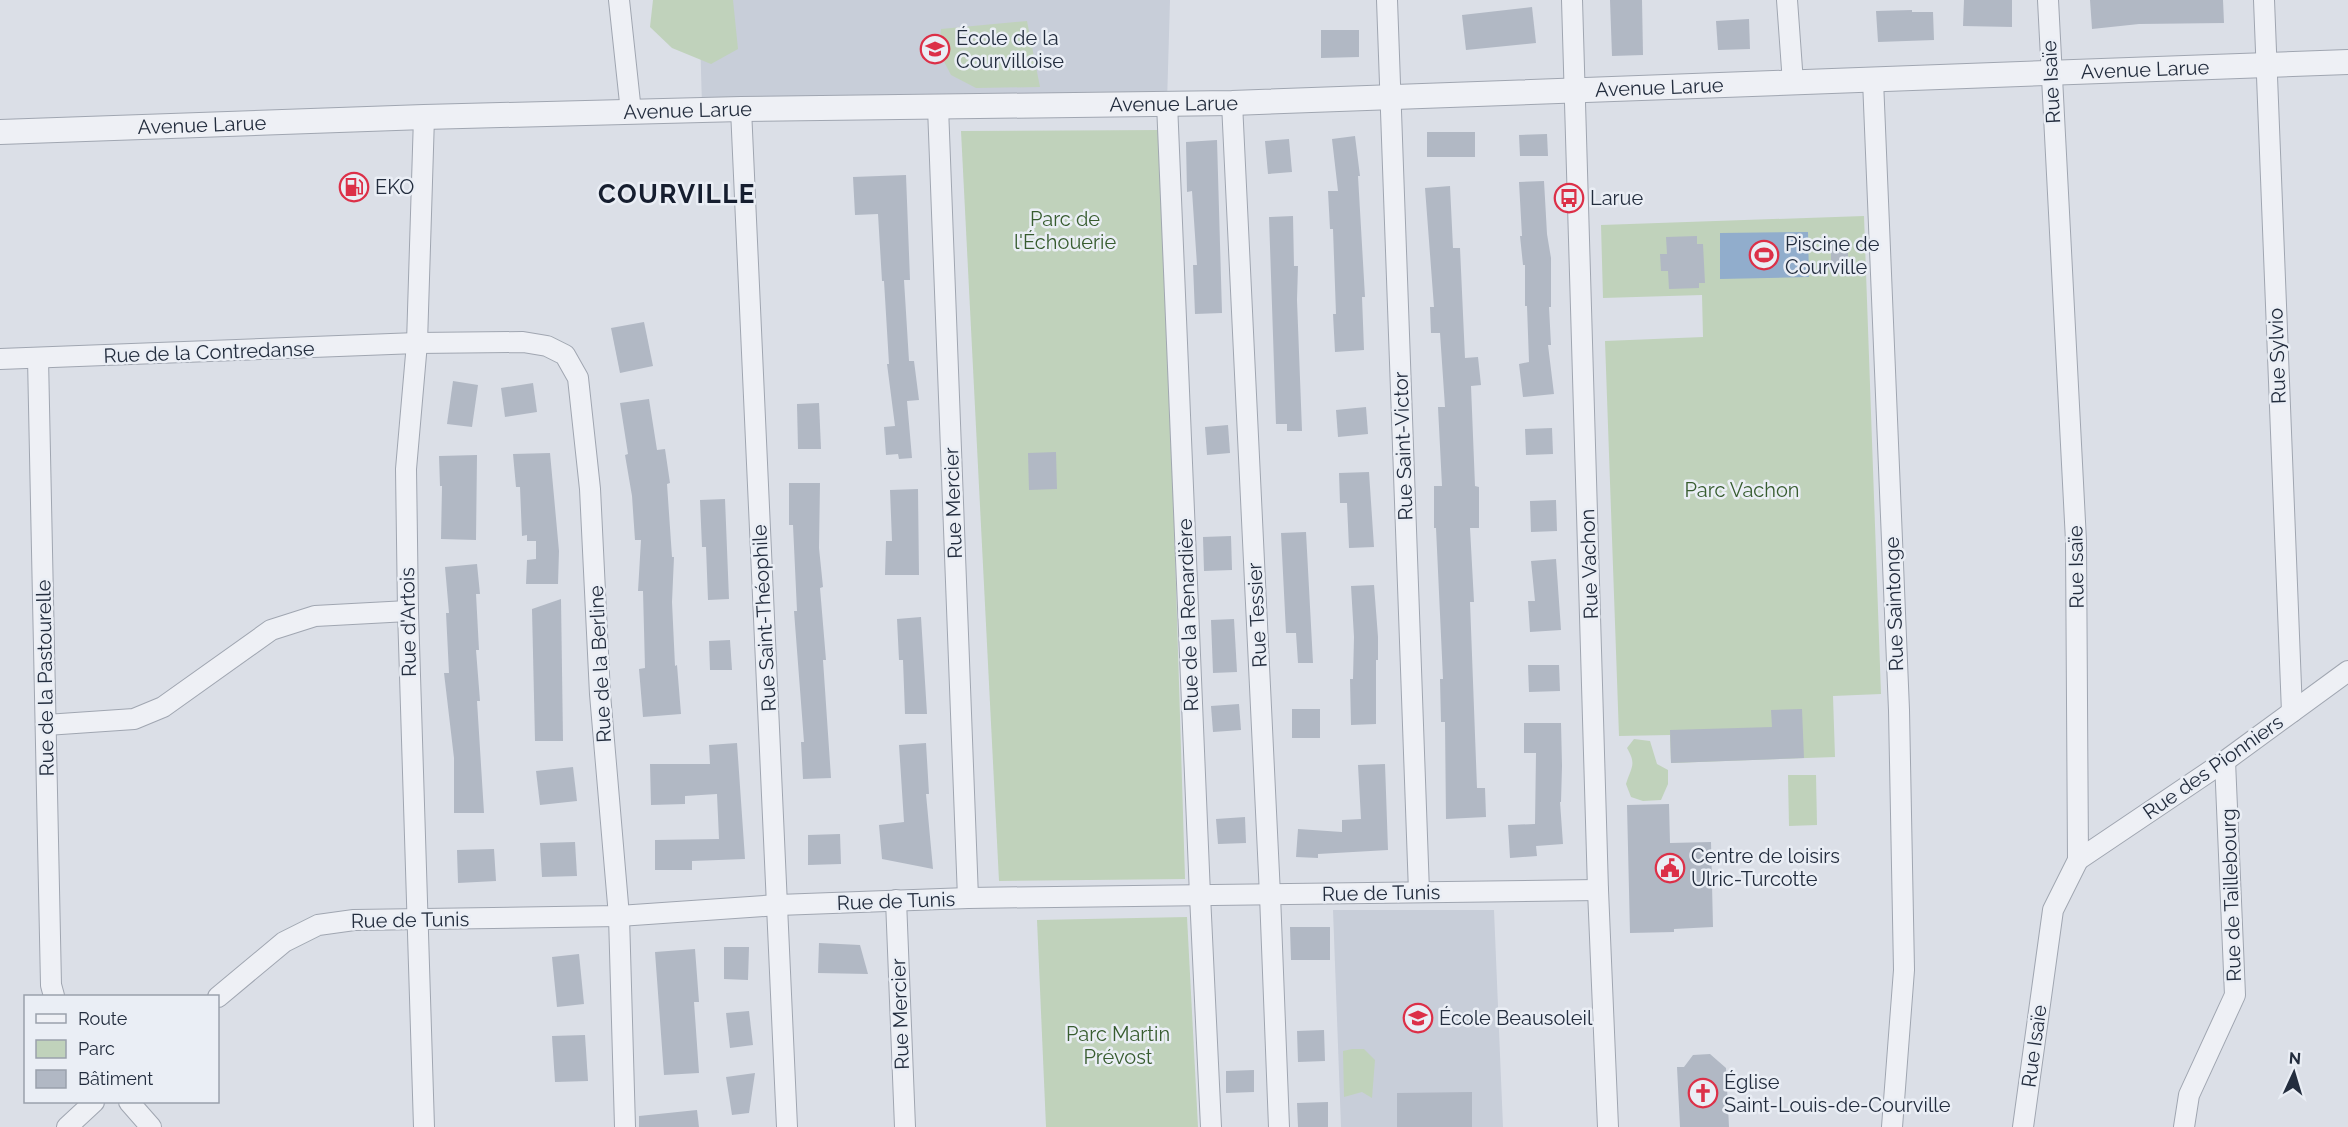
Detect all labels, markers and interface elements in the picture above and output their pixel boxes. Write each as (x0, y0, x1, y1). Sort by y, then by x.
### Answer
place label: École de la Courvilloise (956, 26, 1064, 73)
school or university icon: École de la Courvilloise (919, 33, 951, 65)
street label: Rue Isaïe (2037, 40, 2065, 124)
street label: Avenue Larue (2080, 55, 2210, 84)
street label: Avenue Larue (1595, 73, 1724, 102)
street label: Avenue Larue (1109, 91, 1239, 116)
street label: Avenue Larue (623, 97, 752, 124)
street label: Avenue Larue (137, 111, 267, 139)
fuel station icon: EKO (338, 171, 370, 203)
place label: EKO (375, 175, 414, 199)
district label: COURVILLE (598, 179, 756, 209)
bus stop icon: Larue (1553, 182, 1585, 214)
place label: Larue (1590, 186, 1643, 210)
park label: Parc de l'Échouerie (1014, 207, 1116, 254)
place label: Piscine de Courville (1785, 232, 1880, 279)
sports icon: Piscine de Courville (1748, 239, 1780, 271)
street label: Rue Sylvio (2263, 307, 2291, 405)
street label: Rue de la Contredanse (103, 336, 315, 368)
street label: Rue Saint-Victor (1388, 371, 1418, 521)
street label: Rue Mercier (939, 447, 967, 559)
park label: Parc Vachon (1685, 478, 1799, 502)
street label: Rue Vachon (1575, 508, 1603, 620)
street label: Rue de la Renardière (1173, 518, 1203, 712)
street label: Rue Saint-Théophile (747, 524, 781, 712)
street label: Rue Isaïe (2063, 525, 2089, 609)
street label: Rue Saintonge (1880, 536, 1908, 672)
street label: Rue Tessier (1242, 562, 1272, 668)
street label: Rue d'Artois (395, 567, 421, 677)
street label: Rue de la Pastourelle (31, 579, 59, 776)
street label: Rue de la Berline (584, 584, 616, 743)
street label: Rue des Pionniers (2138, 710, 2288, 824)
street label: Rue de Taillebourg (2216, 808, 2246, 982)
place label: Centre de loisirs Ulric-Turcotte (1691, 844, 1840, 891)
public building icon: Centre de loisirs Ulric-Turcotte (1654, 852, 1686, 884)
street label: Rue de Tunis (1322, 880, 1440, 906)
street label: Rue de Tunis (836, 887, 956, 915)
street label: Rue de Tunis (351, 907, 469, 933)
street label: Rue Mercier (886, 958, 914, 1070)
legend (24, 995, 219, 1103)
school or university icon: École Beausoleil (1402, 1002, 1434, 1034)
street label: Rue Isaïe (2016, 1003, 2052, 1089)
place label: École Beausoleil (1439, 1006, 1593, 1030)
text: Route (78, 1008, 128, 1029)
park label: Parc Martin Prévost (1066, 1022, 1170, 1069)
text: Parc (78, 1038, 115, 1059)
north arrow (2264, 1043, 2324, 1103)
text: N (2288, 1049, 2302, 1068)
text: Bâtiment (78, 1068, 153, 1089)
place label: Église Saint-Louis-de-Courville (1724, 1070, 1951, 1117)
church icon: Église Saint-Louis-de-Courville (1687, 1077, 1719, 1109)

